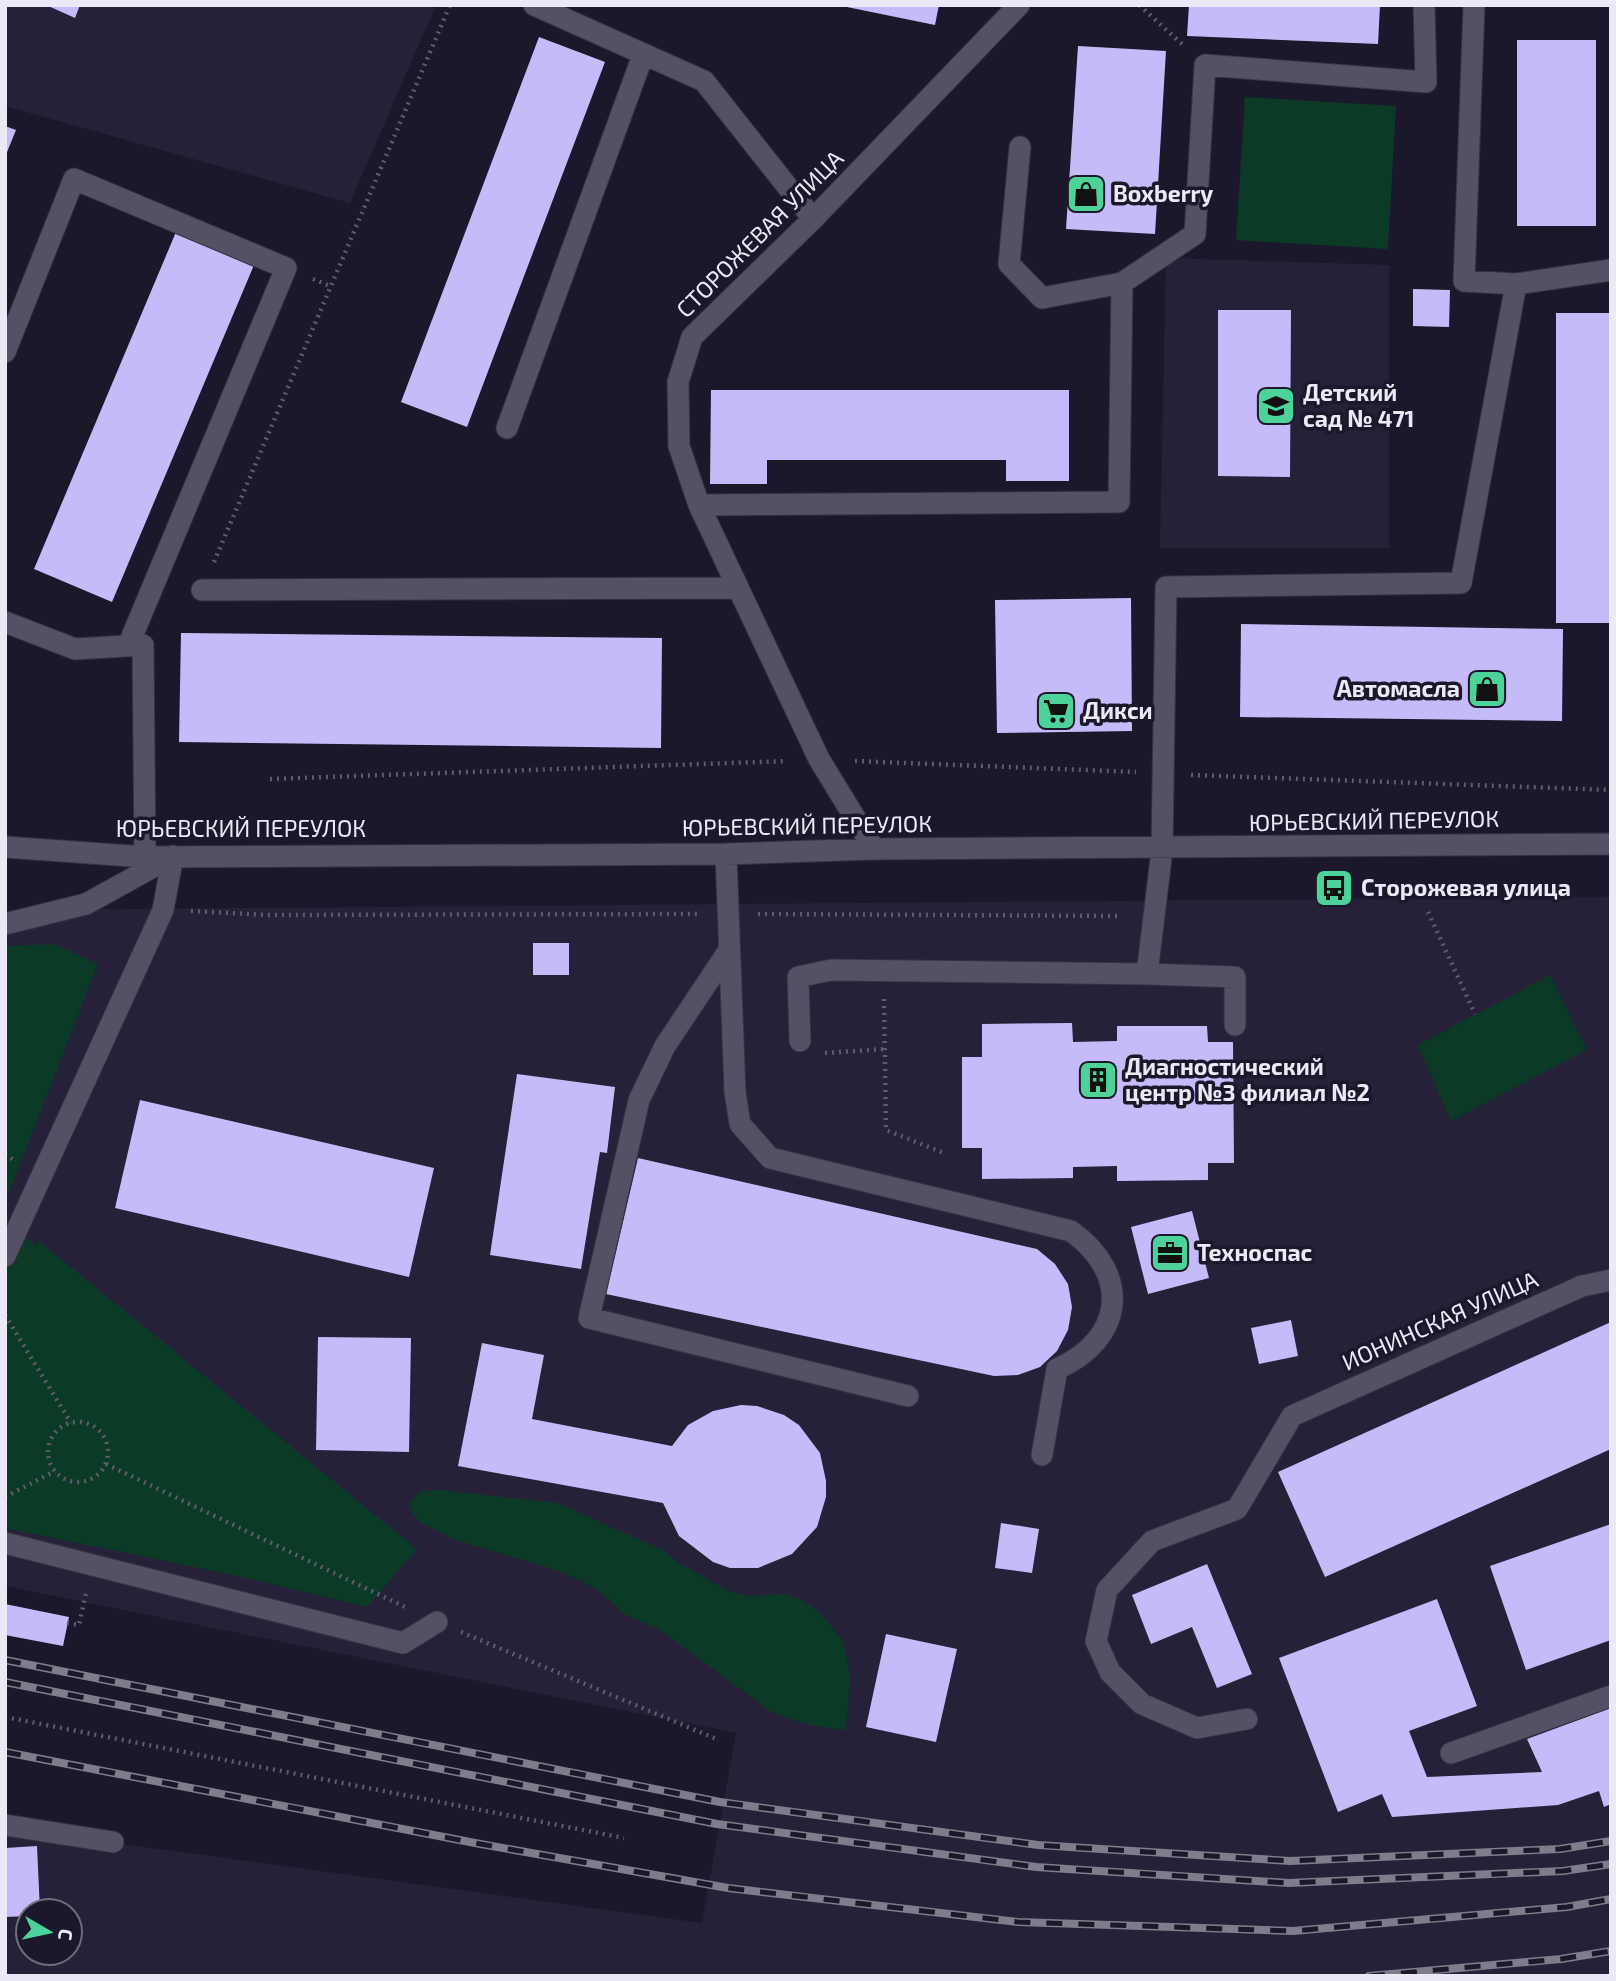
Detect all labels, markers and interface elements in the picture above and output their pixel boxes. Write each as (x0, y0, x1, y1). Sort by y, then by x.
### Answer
street label: СТОРОЖЕВАЯ УЛИЦА (670, 143, 849, 323)
shop icon: Boxberry (1065, 173, 1107, 215)
place label: Boxberry (1113, 179, 1213, 207)
place label: Детский сад № 471 (1303, 378, 1415, 432)
school or university icon: Детский сад № 471 (1255, 385, 1297, 427)
shop icon: Автомасла (1466, 668, 1508, 710)
place label: Автомасла (1337, 674, 1460, 702)
supermarket icon: Дикси (1035, 690, 1077, 732)
place label: Дикси (1083, 696, 1153, 724)
street label: ЮРЬЕВСКИЙ ПЕРЕУЛОК (1249, 804, 1500, 836)
street label: ЮРЬЕВСКИЙ ПЕРЕУЛОК (682, 809, 933, 841)
street label: ЮРЬЕВСКИЙ ПЕРЕУЛОК (116, 814, 366, 842)
bus stop icon: Сторожевая улица (1313, 867, 1355, 909)
place label: Сторожевая улица (1361, 873, 1571, 901)
place label: Диагностический центр №3 филиал №2 (1125, 1052, 1370, 1106)
building icon: Диагностический центр №3 филиал №2 (1077, 1059, 1119, 1101)
office icon: Техноспас (1149, 1232, 1191, 1274)
place label: Техноспас (1197, 1238, 1313, 1266)
street label: ИОНИНСКАЯ УЛИЦА (1337, 1264, 1542, 1376)
north arrow (14, 1897, 84, 1967)
text: С (54, 1927, 79, 1942)

